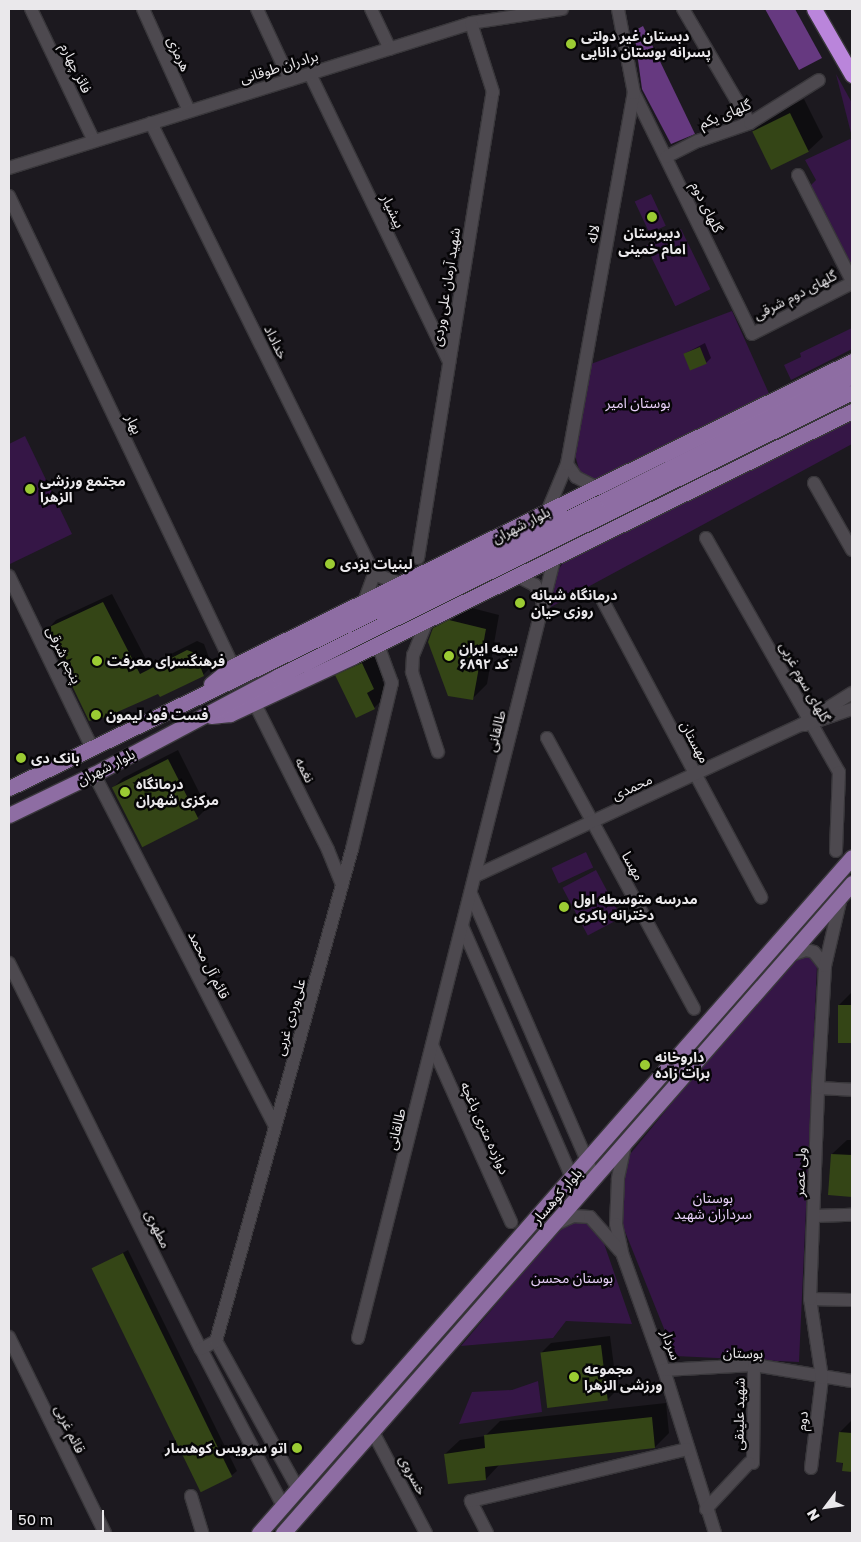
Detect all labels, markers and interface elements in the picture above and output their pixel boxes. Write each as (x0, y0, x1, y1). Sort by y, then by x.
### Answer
place label: دبستان غیر دولتی پسرانه بوستان دانایی (581, 28, 711, 60)
street label: هرمزی (164, 34, 194, 74)
marker: دبستان غیر دولتی پسرانه بوستان دانایی (565, 38, 577, 50)
street label: فائز چهارم (57, 40, 95, 96)
street label: برادران طوقانی (238, 47, 320, 87)
street label: گلهای یکم (697, 96, 753, 132)
street label: گلهای دوم (687, 179, 727, 235)
street label: پیشیار (378, 191, 408, 231)
marker: دبیرستان امام خمینی (646, 211, 658, 223)
street label: لاله (583, 223, 603, 245)
place label: دبیرستان امام خمینی (618, 225, 686, 258)
street label: شهید آرمان علی وردی (428, 226, 464, 348)
street label: گلهای دوم شرقی (751, 267, 839, 323)
street label: خداداد (261, 322, 291, 362)
park label: بوستان امیر (605, 395, 671, 411)
street label: بهار (122, 411, 146, 437)
place label: مجتمع ورزشی الزهرا (40, 473, 126, 506)
marker: مجتمع ورزشی الزهرا (24, 483, 36, 495)
street label: بلوار شهران (489, 503, 553, 547)
place label: لبنیات یزدی (340, 556, 413, 572)
marker: لبنیات یزدی (324, 558, 336, 570)
place label: درمانگاه شبانه روزی حیان (531, 587, 617, 620)
marker: درمانگاه شبانه روزی حیان (513, 596, 527, 610)
street label: پنجم شرقی (43, 623, 85, 687)
street label: گلهای سوم غربی (776, 639, 834, 725)
place label: بیمه ایران کد ۶۸۹۲ (459, 640, 518, 672)
marker: بیمه ایران کد ۶۸۹۲ (443, 650, 455, 662)
place label: فرهنگسرای معرفت (107, 653, 225, 669)
marker: فرهنگسرای معرفت (91, 655, 103, 667)
place label: فست فود لیمون (106, 707, 208, 723)
street label: طالقانی (483, 708, 509, 754)
marker: فست فود لیمون (90, 709, 102, 721)
street label: مهستان (677, 718, 713, 766)
street label: بلوار شهران (74, 745, 138, 789)
place label: بانک دی (31, 750, 80, 766)
marker: بانک دی (15, 752, 27, 764)
street label: نغمه (292, 755, 318, 785)
street label: محمدی (609, 770, 655, 804)
place label: درمانگاه مرکزی شهران (136, 776, 219, 809)
marker: درمانگاه مرکزی شهران (118, 785, 132, 799)
street label: مهسا (618, 849, 648, 883)
place label: مدرسه متوسطه اول دخترانه باکری (574, 891, 698, 924)
marker: مدرسه متوسطه اول دخترانه باکری (558, 901, 570, 913)
street label: قائم آل محمد (185, 928, 233, 1002)
street label: علی‌وردی غربی (271, 976, 309, 1058)
place label: داروخانه برات زاده (655, 1049, 710, 1082)
marker: داروخانه برات زاده (639, 1059, 651, 1071)
street label: دوازده متری باغچه (457, 1079, 513, 1177)
street label: طالقانی (383, 1106, 409, 1152)
street label: ولی عصر (791, 1147, 809, 1197)
street label: بلوار کوهسار (528, 1165, 586, 1227)
park label: بوستان سرداران شهید (674, 1190, 752, 1222)
street label: مطهری (142, 1207, 174, 1251)
park label: بوستان محسن (531, 1270, 613, 1286)
street label: سردار (658, 1327, 684, 1363)
street label: بوستان (723, 1344, 763, 1362)
place label: مجموعه ورزشی الزهرا (584, 1361, 662, 1394)
marker: مجموعه ورزشی الزهرا (568, 1371, 580, 1383)
street label: شهید علینقی (730, 1377, 748, 1451)
street label: قائم غربی (51, 1402, 89, 1456)
street label: دوم (793, 1410, 811, 1432)
place label: اتو سرویس کوهسار (165, 1440, 287, 1456)
marker: اتو سرویس کوهسار (291, 1442, 303, 1454)
street label: خسروی (396, 1452, 430, 1498)
north arrow (801, 1482, 851, 1532)
scale bar (12, 1500, 106, 1532)
text: N (803, 1506, 823, 1524)
text: 50 m (18, 1510, 53, 1528)

